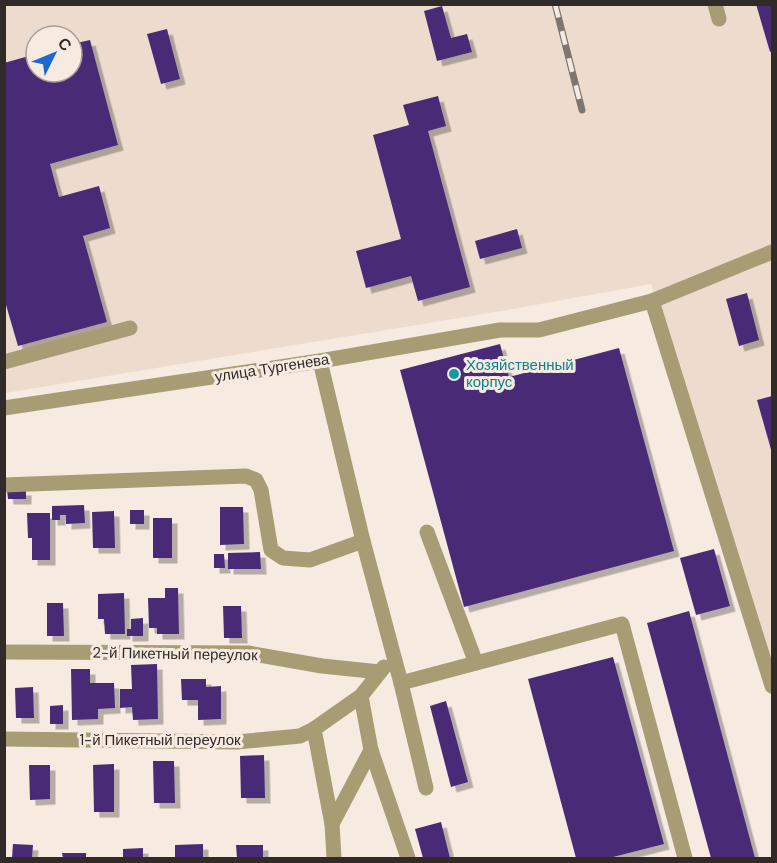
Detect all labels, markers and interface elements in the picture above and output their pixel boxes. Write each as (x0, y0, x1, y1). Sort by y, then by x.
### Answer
north arrow (24, 24, 84, 84)
text: С (53, 33, 77, 56)
street label: улица Тургенева (213, 349, 331, 387)
place label: Хозяйственный корпус (466, 355, 574, 392)
marker: Хозяйственный корпус (447, 367, 461, 381)
street label: 2-й Пикетный переулок (92, 643, 258, 665)
street label: 1-й Пикетный переулок (79, 730, 241, 750)

